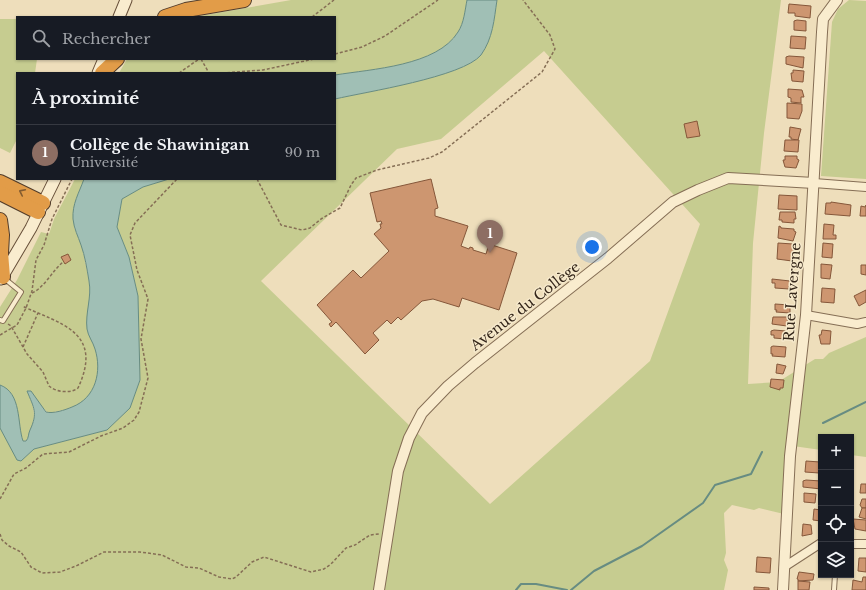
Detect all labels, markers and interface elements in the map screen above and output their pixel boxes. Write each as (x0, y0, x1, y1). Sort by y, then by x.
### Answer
search box (16, 16, 336, 60)
icon: search (30, 27, 52, 49)
text: Rechercher (62, 29, 150, 48)
text: À proximité (32, 88, 139, 109)
text: Collège de Shawinigan (70, 135, 249, 154)
text: 1 (42, 144, 48, 161)
text: 90 m (285, 144, 320, 161)
text: Université (70, 154, 138, 171)
one-way arrow (18, 189, 26, 197)
pin: 1 (477, 220, 503, 253)
your location (582, 237, 602, 257)
street label: Rue Lavergne (780, 242, 804, 342)
street label: Avenue du Collège (466, 258, 583, 355)
map controls (818, 434, 854, 578)
button: + (818, 434, 854, 470)
button: − (818, 470, 854, 506)
button: locate (818, 506, 854, 542)
button: layers (818, 542, 854, 578)

